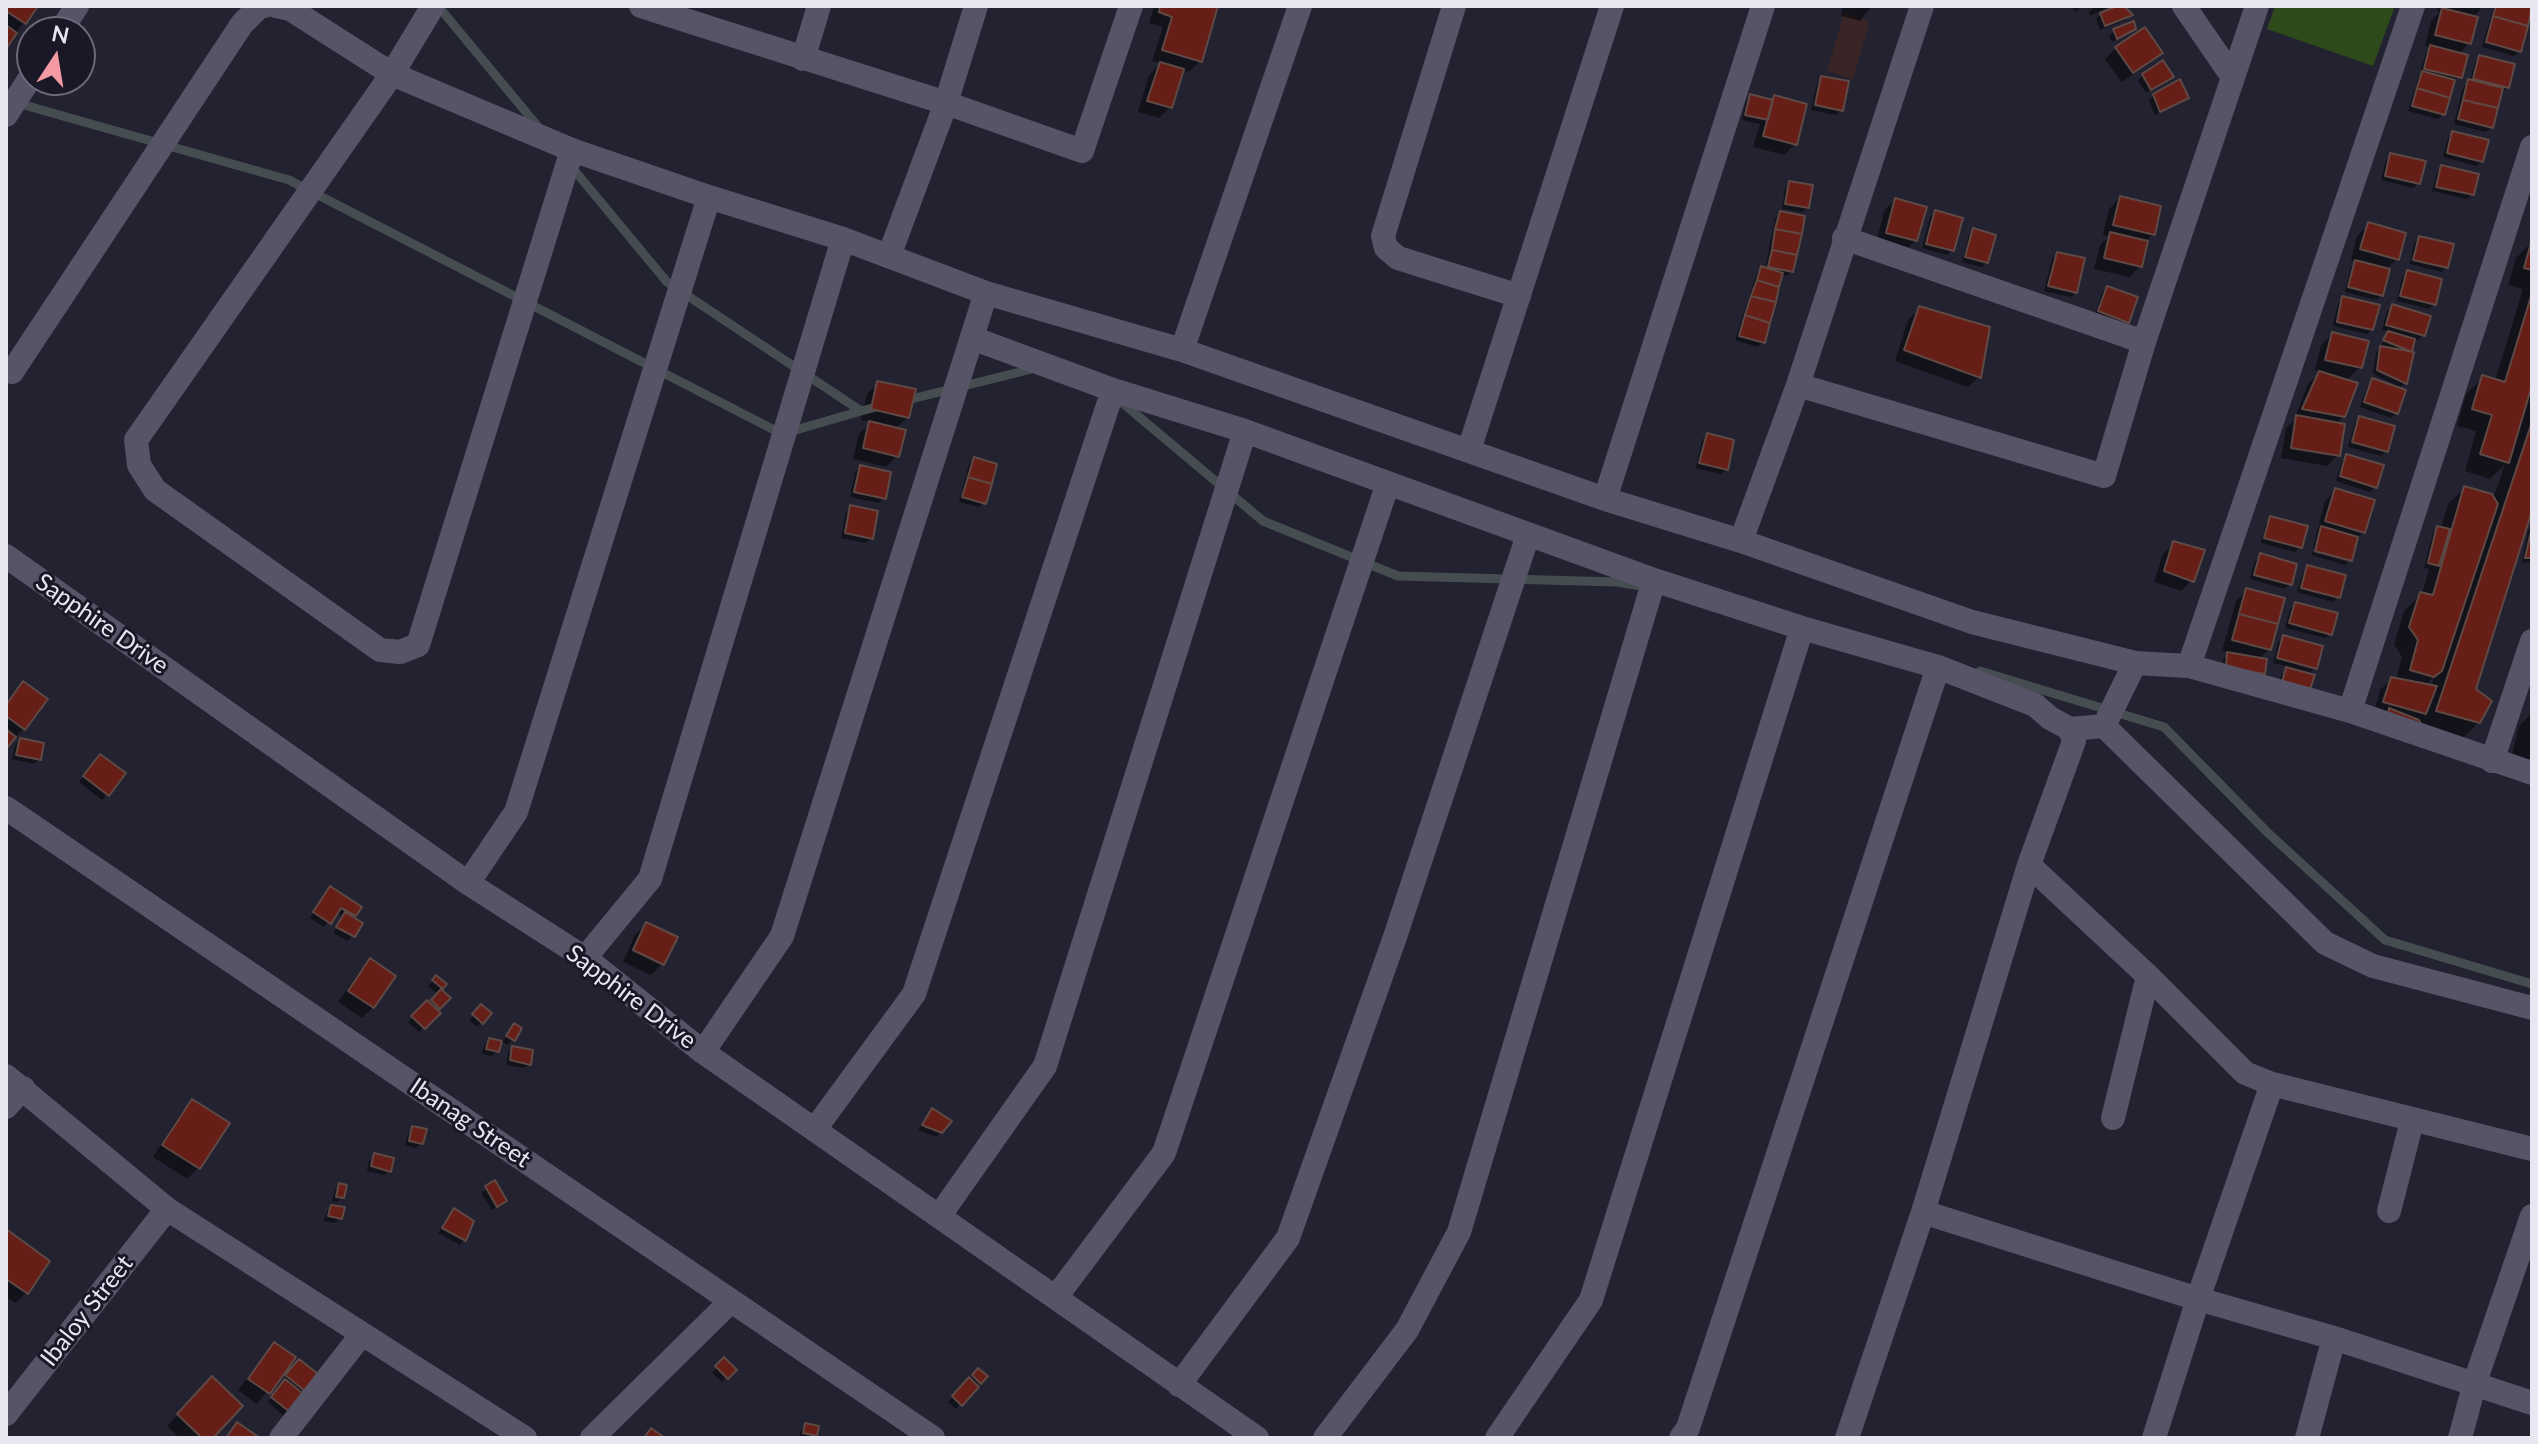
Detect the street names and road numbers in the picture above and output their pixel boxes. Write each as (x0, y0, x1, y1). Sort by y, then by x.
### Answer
street label: Sapphire Drive (30, 568, 174, 680)
street label: Sapphire Drive (560, 939, 702, 1055)
street label: Ibanag Street (404, 1072, 536, 1174)
street label: Ibaloy Street (35, 1250, 139, 1372)

